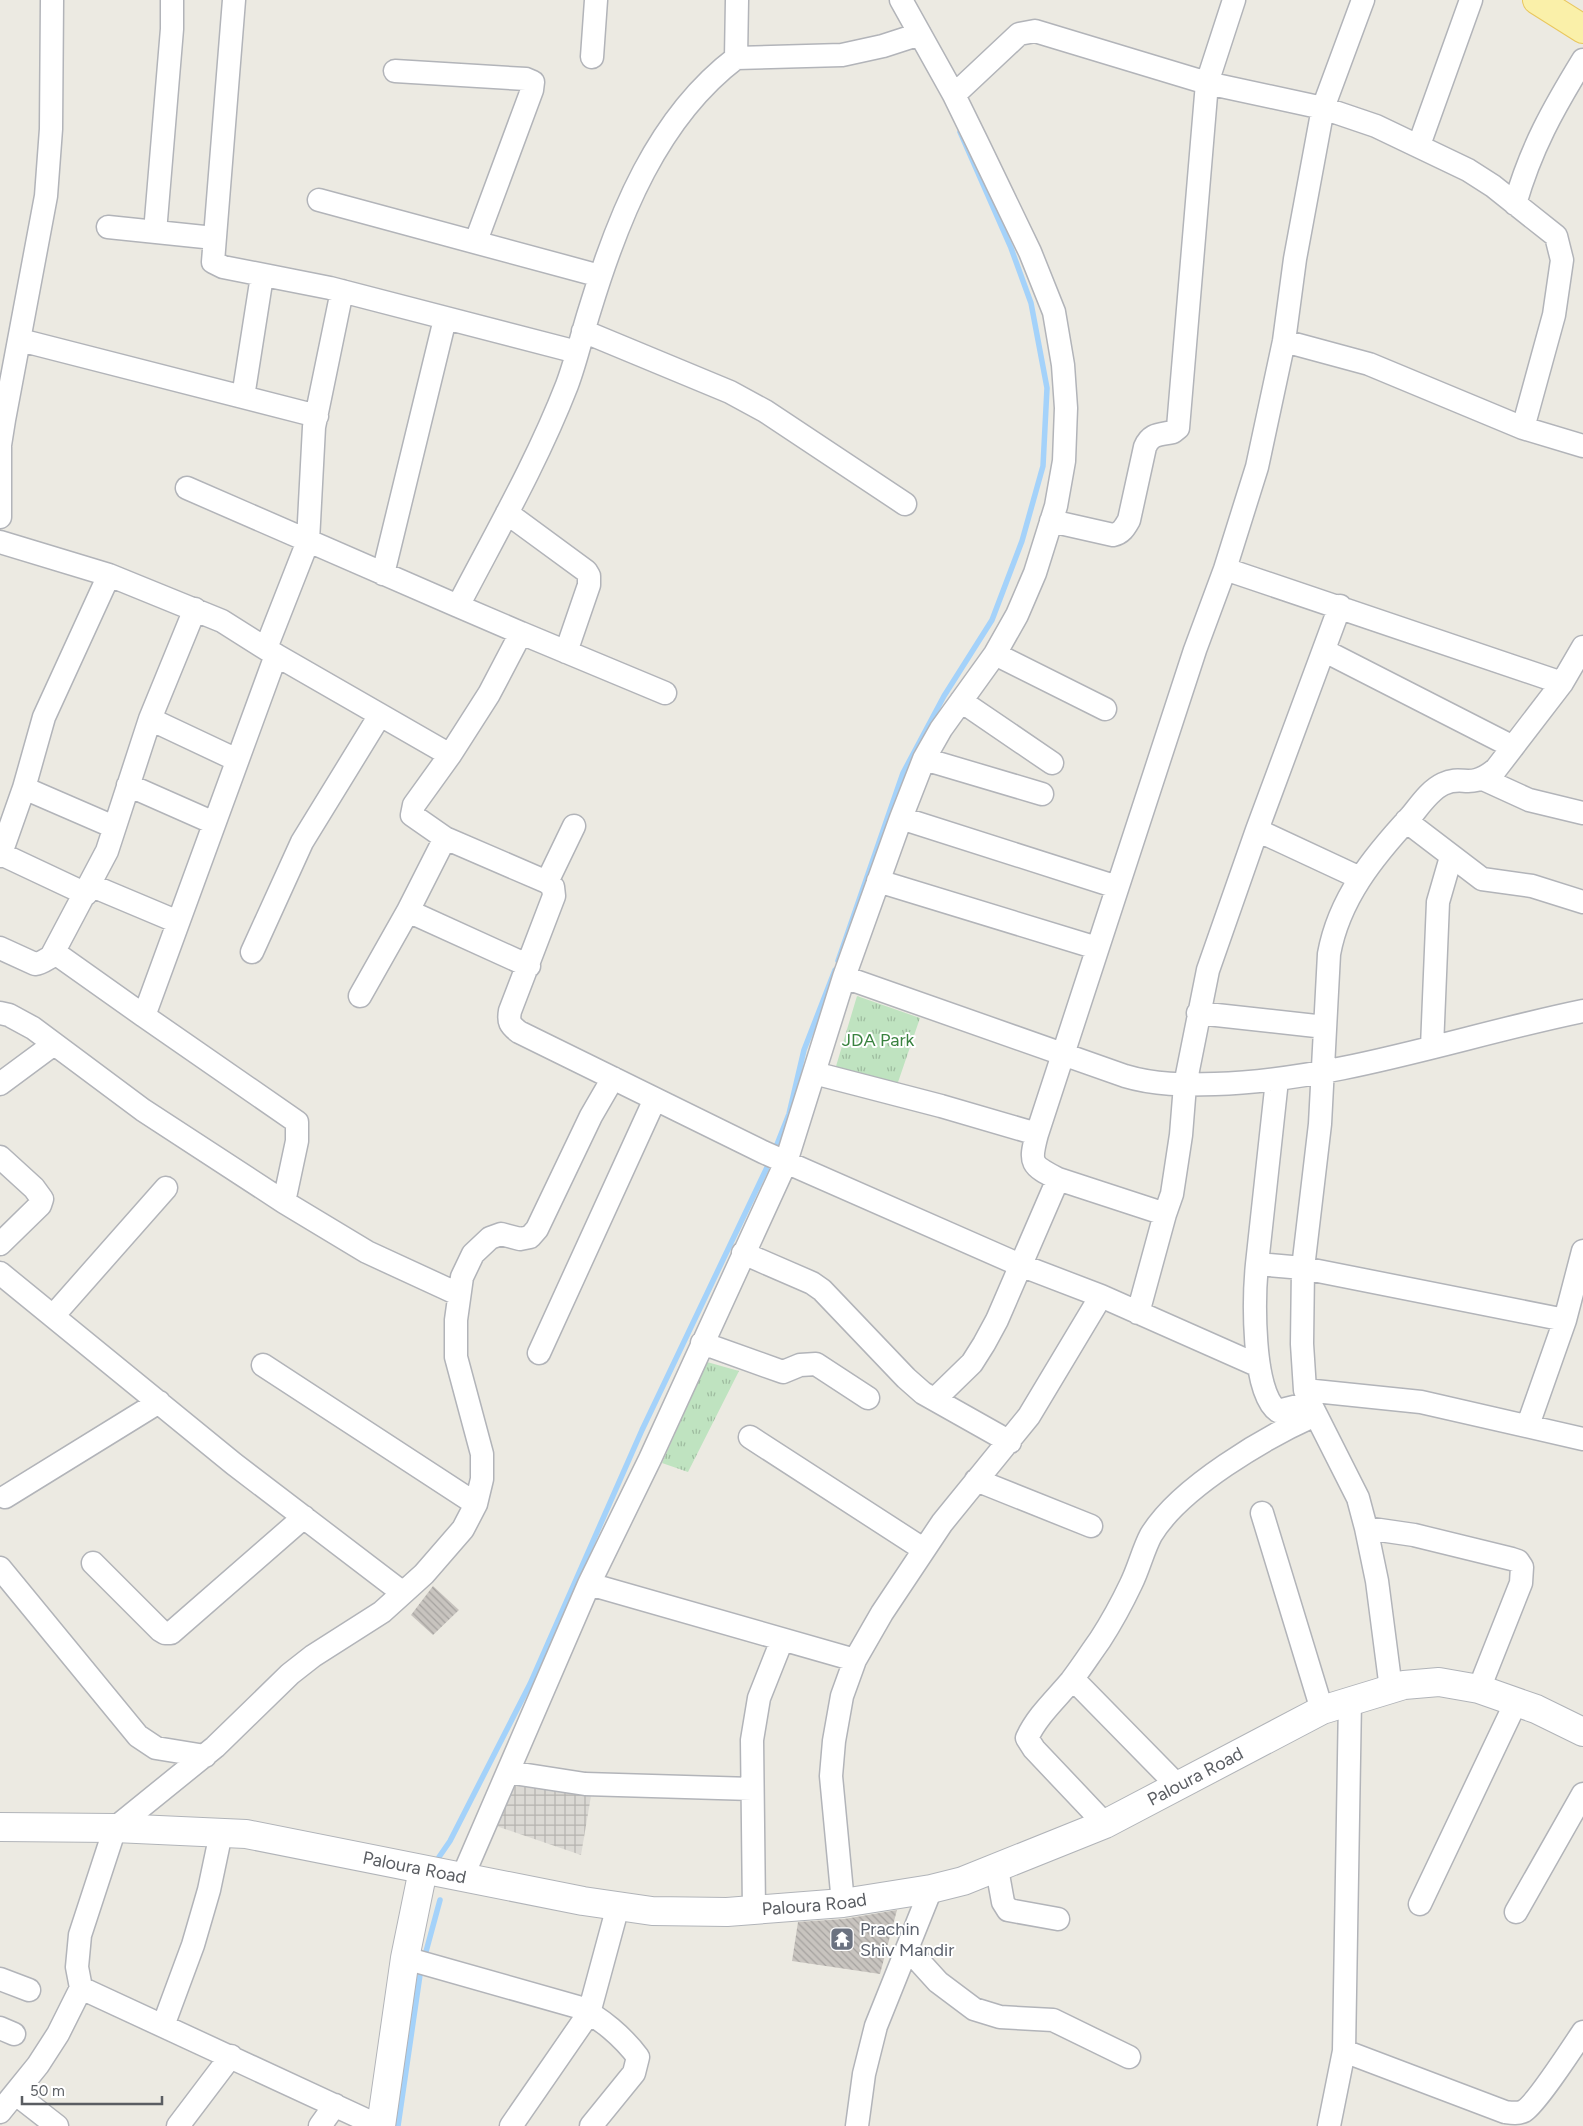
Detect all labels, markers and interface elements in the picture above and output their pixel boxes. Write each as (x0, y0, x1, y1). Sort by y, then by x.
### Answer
park label: JDA Park (842, 1029, 915, 1051)
street label: Paloura Road (1144, 1742, 1247, 1811)
street label: Paloura Road (361, 1846, 468, 1889)
street label: Paloura Road (761, 1888, 868, 1920)
place label: Prachin Shiv Mandir (860, 1918, 954, 1961)
temple icon: Prachin Shiv Mandir (829, 1926, 855, 1952)
scale bar (22, 2074, 162, 2106)
text: 50 m (30, 2082, 65, 2100)

